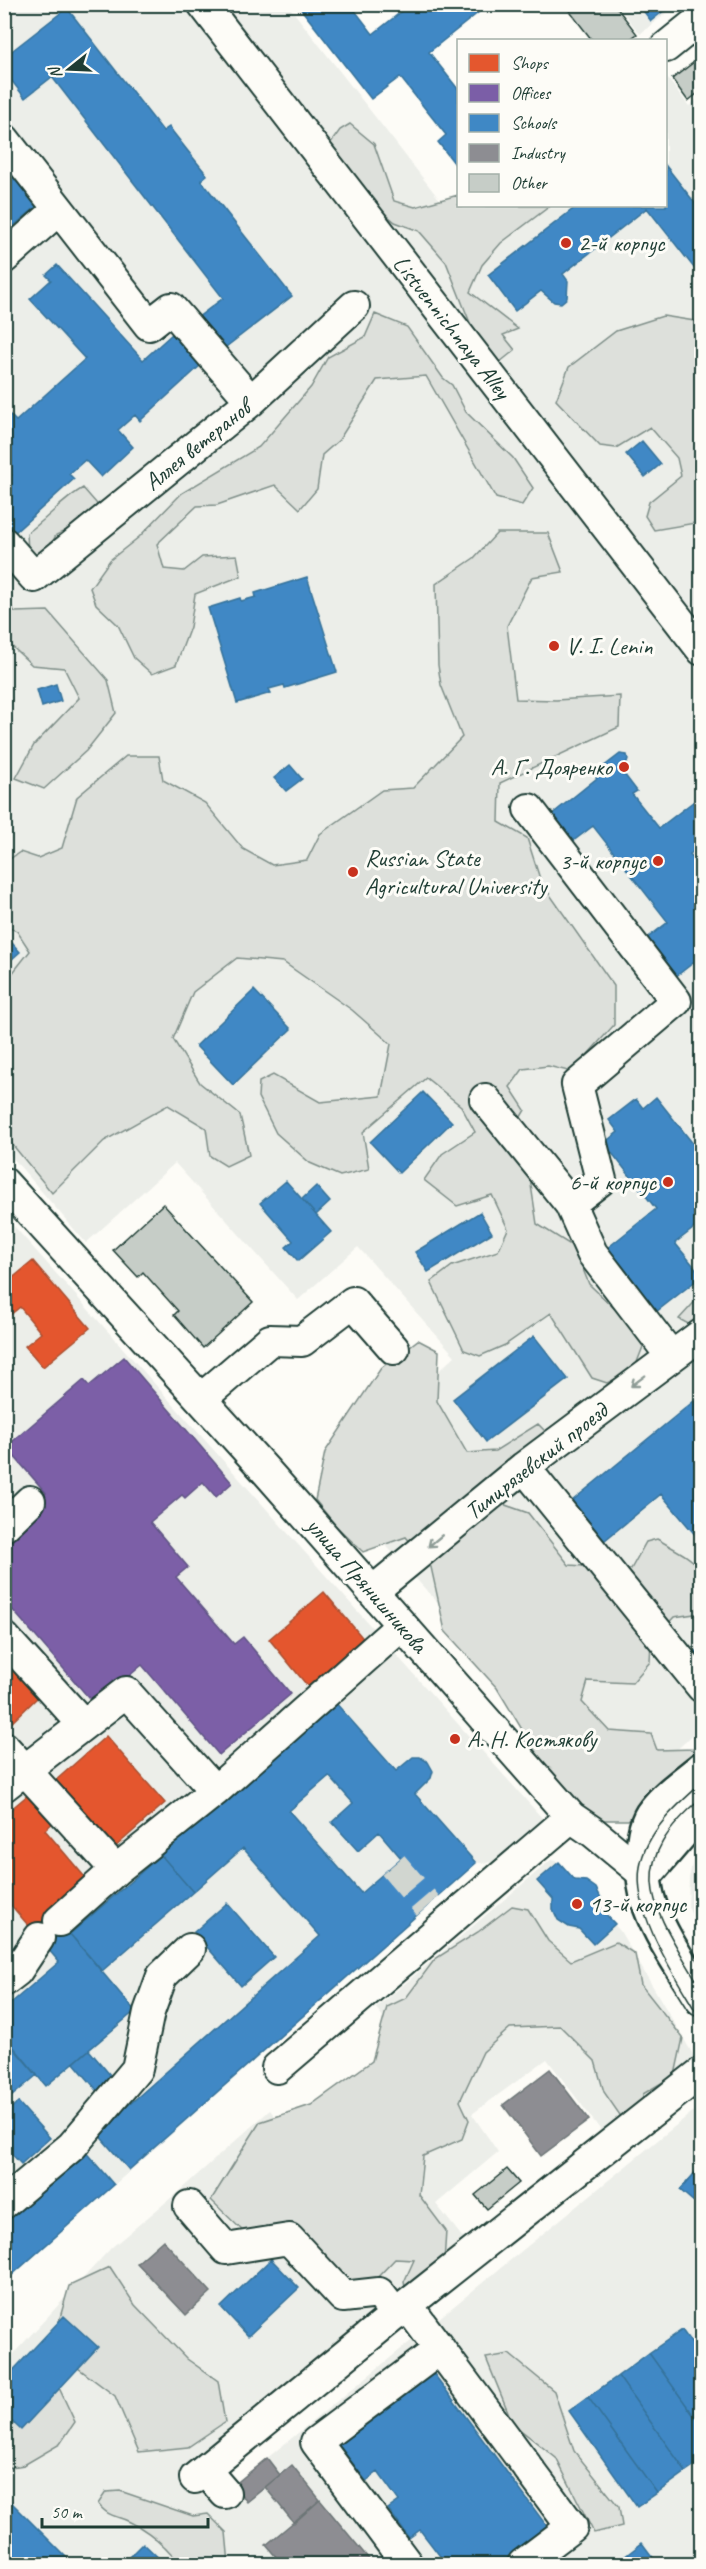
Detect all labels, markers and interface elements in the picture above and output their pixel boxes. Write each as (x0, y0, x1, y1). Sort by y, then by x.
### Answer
north arrow (39, 39, 99, 99)
legend (457, 39, 667, 207)
text: Shops (511, 52, 550, 74)
text: N (44, 63, 67, 81)
text: Offices (511, 82, 552, 104)
text: Schools (511, 112, 558, 134)
text: Industry (511, 142, 566, 164)
text: Other (511, 172, 548, 194)
place label: 2-й корпус (578, 228, 666, 258)
marker: 2-й корпус (559, 236, 573, 250)
street label: Listvennichnaya Alley (387, 249, 519, 406)
street label: Аллея ветеранов (138, 389, 261, 497)
place label: V. I. Lenin (566, 631, 653, 661)
marker: V. I. Lenin (547, 639, 561, 653)
place label: А. Г. Дояренко (491, 752, 614, 782)
marker: А. Г. Дояренко (617, 760, 631, 774)
place label: Russian State Agricultural University (365, 843, 548, 901)
place label: 3-й корпус (560, 846, 647, 876)
marker: 3-й корпус (651, 854, 665, 868)
marker: Russian State Agricultural University (346, 865, 360, 879)
place label: 6-й корпус (570, 1167, 657, 1197)
marker: 6-й корпус (661, 1175, 675, 1189)
one-way arrow (630, 1375, 646, 1387)
street label: Тимирязевский проезд (458, 1394, 616, 1526)
street label: улица Прянишникова (299, 1510, 435, 1660)
one-way arrow (427, 1534, 443, 1547)
place label: А. Н. Костякову (467, 1724, 598, 1754)
marker: А. Н. Костякову (448, 1732, 462, 1746)
place label: 13-й корпус (589, 1889, 688, 1919)
marker: 13-й корпус (570, 1897, 584, 1911)
scale bar (42, 2491, 208, 2529)
text: 50 m (51, 2501, 84, 2523)

